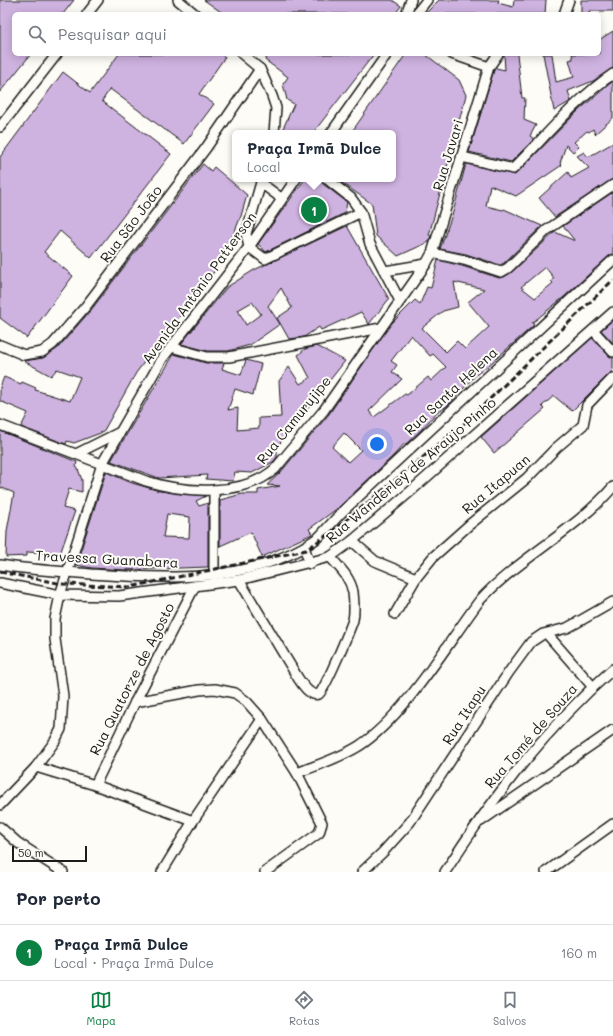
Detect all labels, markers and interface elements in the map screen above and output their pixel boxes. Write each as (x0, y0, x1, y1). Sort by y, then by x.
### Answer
search box (12, 12, 601, 56)
icon: search (26, 23, 48, 45)
text: Pesquisar aqui (58, 24, 167, 44)
street label: Rua Javari (428, 117, 467, 193)
popup (232, 130, 396, 182)
text: Praça Irmã Dulce (247, 138, 381, 158)
text: Local (247, 158, 280, 175)
street label: Rua São João (95, 181, 166, 266)
pin: 1 (301, 195, 327, 225)
street label: Avenida Antônio Patterson (137, 208, 260, 367)
street label: Rua Santa Helena (400, 342, 501, 439)
street label: Rua Camurujipe (252, 372, 335, 468)
street label: Rua Wanderley de Araújo Pinho (322, 393, 500, 546)
your location (367, 434, 387, 454)
street label: Rua Itapuan (458, 449, 534, 518)
street label: Travessa Guanabara (35, 545, 179, 572)
street label: Rua Quatorze de Agosto (85, 599, 178, 758)
street label: Rua Tomé de Souza (480, 679, 581, 792)
street label: Rua Itapu (437, 681, 490, 748)
scale bar (12, 844, 87, 863)
text: 50 m (18, 845, 44, 860)
text: Por perto (16, 887, 100, 909)
text: Praça Irmã Dulce (54, 934, 188, 954)
text: 1 (26, 944, 32, 961)
text: 160 m (561, 944, 597, 961)
text: Local · Praça Irmã Dulce (54, 954, 214, 971)
tab: Mapa (87, 989, 116, 1028)
tab: Rotas (289, 989, 320, 1028)
tab: Salvos (493, 989, 526, 1028)

